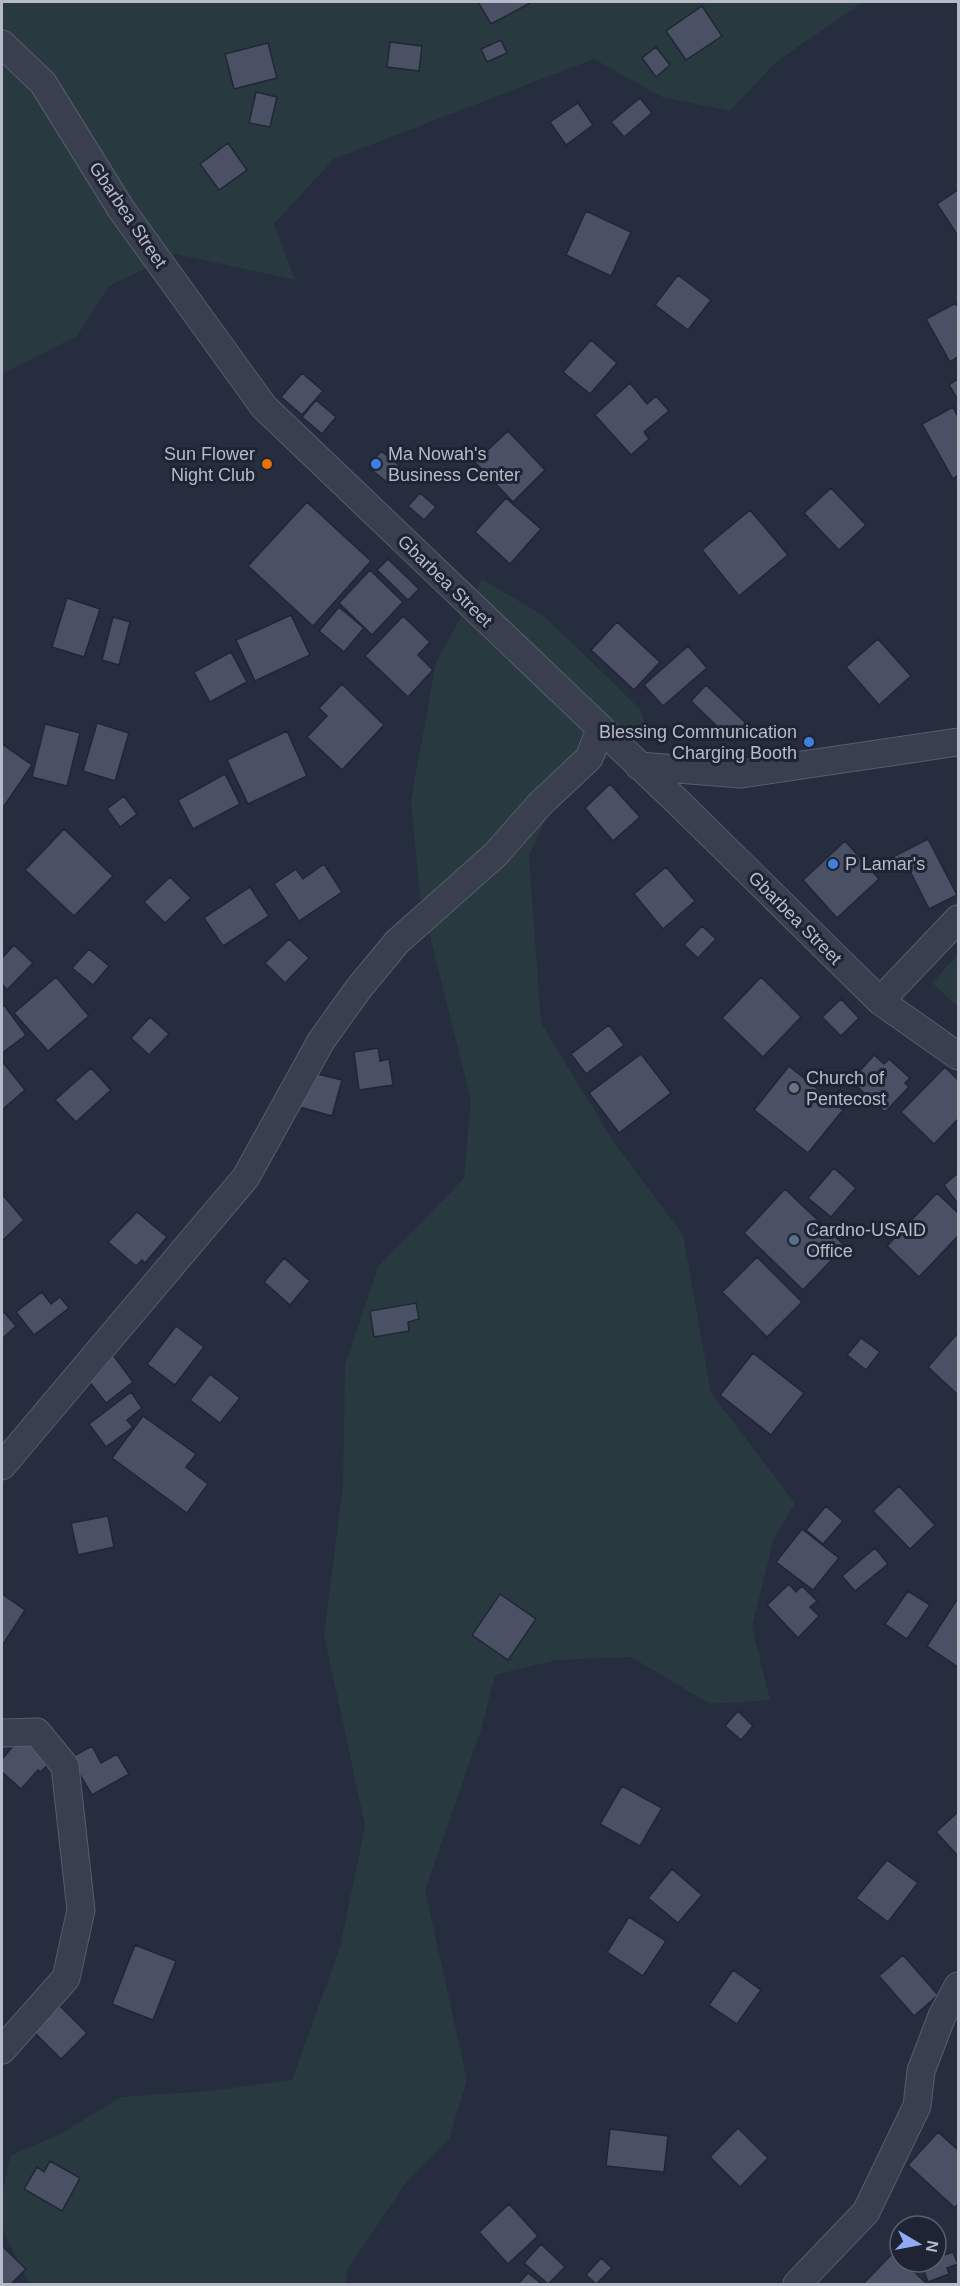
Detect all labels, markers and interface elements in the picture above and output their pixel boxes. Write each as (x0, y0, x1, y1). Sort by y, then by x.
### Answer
street label: Gbarbea Street (85, 158, 171, 272)
place label: Sun Flower Night Club (164, 444, 255, 485)
place label: Ma Nowah's Business Center (388, 444, 520, 485)
marker: Sun Flower Night Club (260, 457, 274, 471)
marker: Ma Nowah's Business Center (369, 457, 383, 471)
street label: Gbarbea Street (394, 531, 496, 631)
place label: Blessing Communication Charging Booth (599, 722, 797, 763)
marker: Blessing Communication Charging Booth (802, 735, 816, 749)
place label: P Lamar's (845, 854, 925, 874)
marker: P Lamar's (826, 857, 840, 871)
street label: Gbarbea Street (744, 867, 846, 969)
place label: Church of Pentecost (806, 1068, 886, 1109)
marker: Church of Pentecost (787, 1081, 801, 1095)
place label: Cardno-USAID Office (806, 1220, 926, 1261)
marker: Cardno-USAID Office (787, 1233, 801, 1247)
north arrow (888, 2214, 948, 2274)
text: N (923, 2239, 942, 2254)

